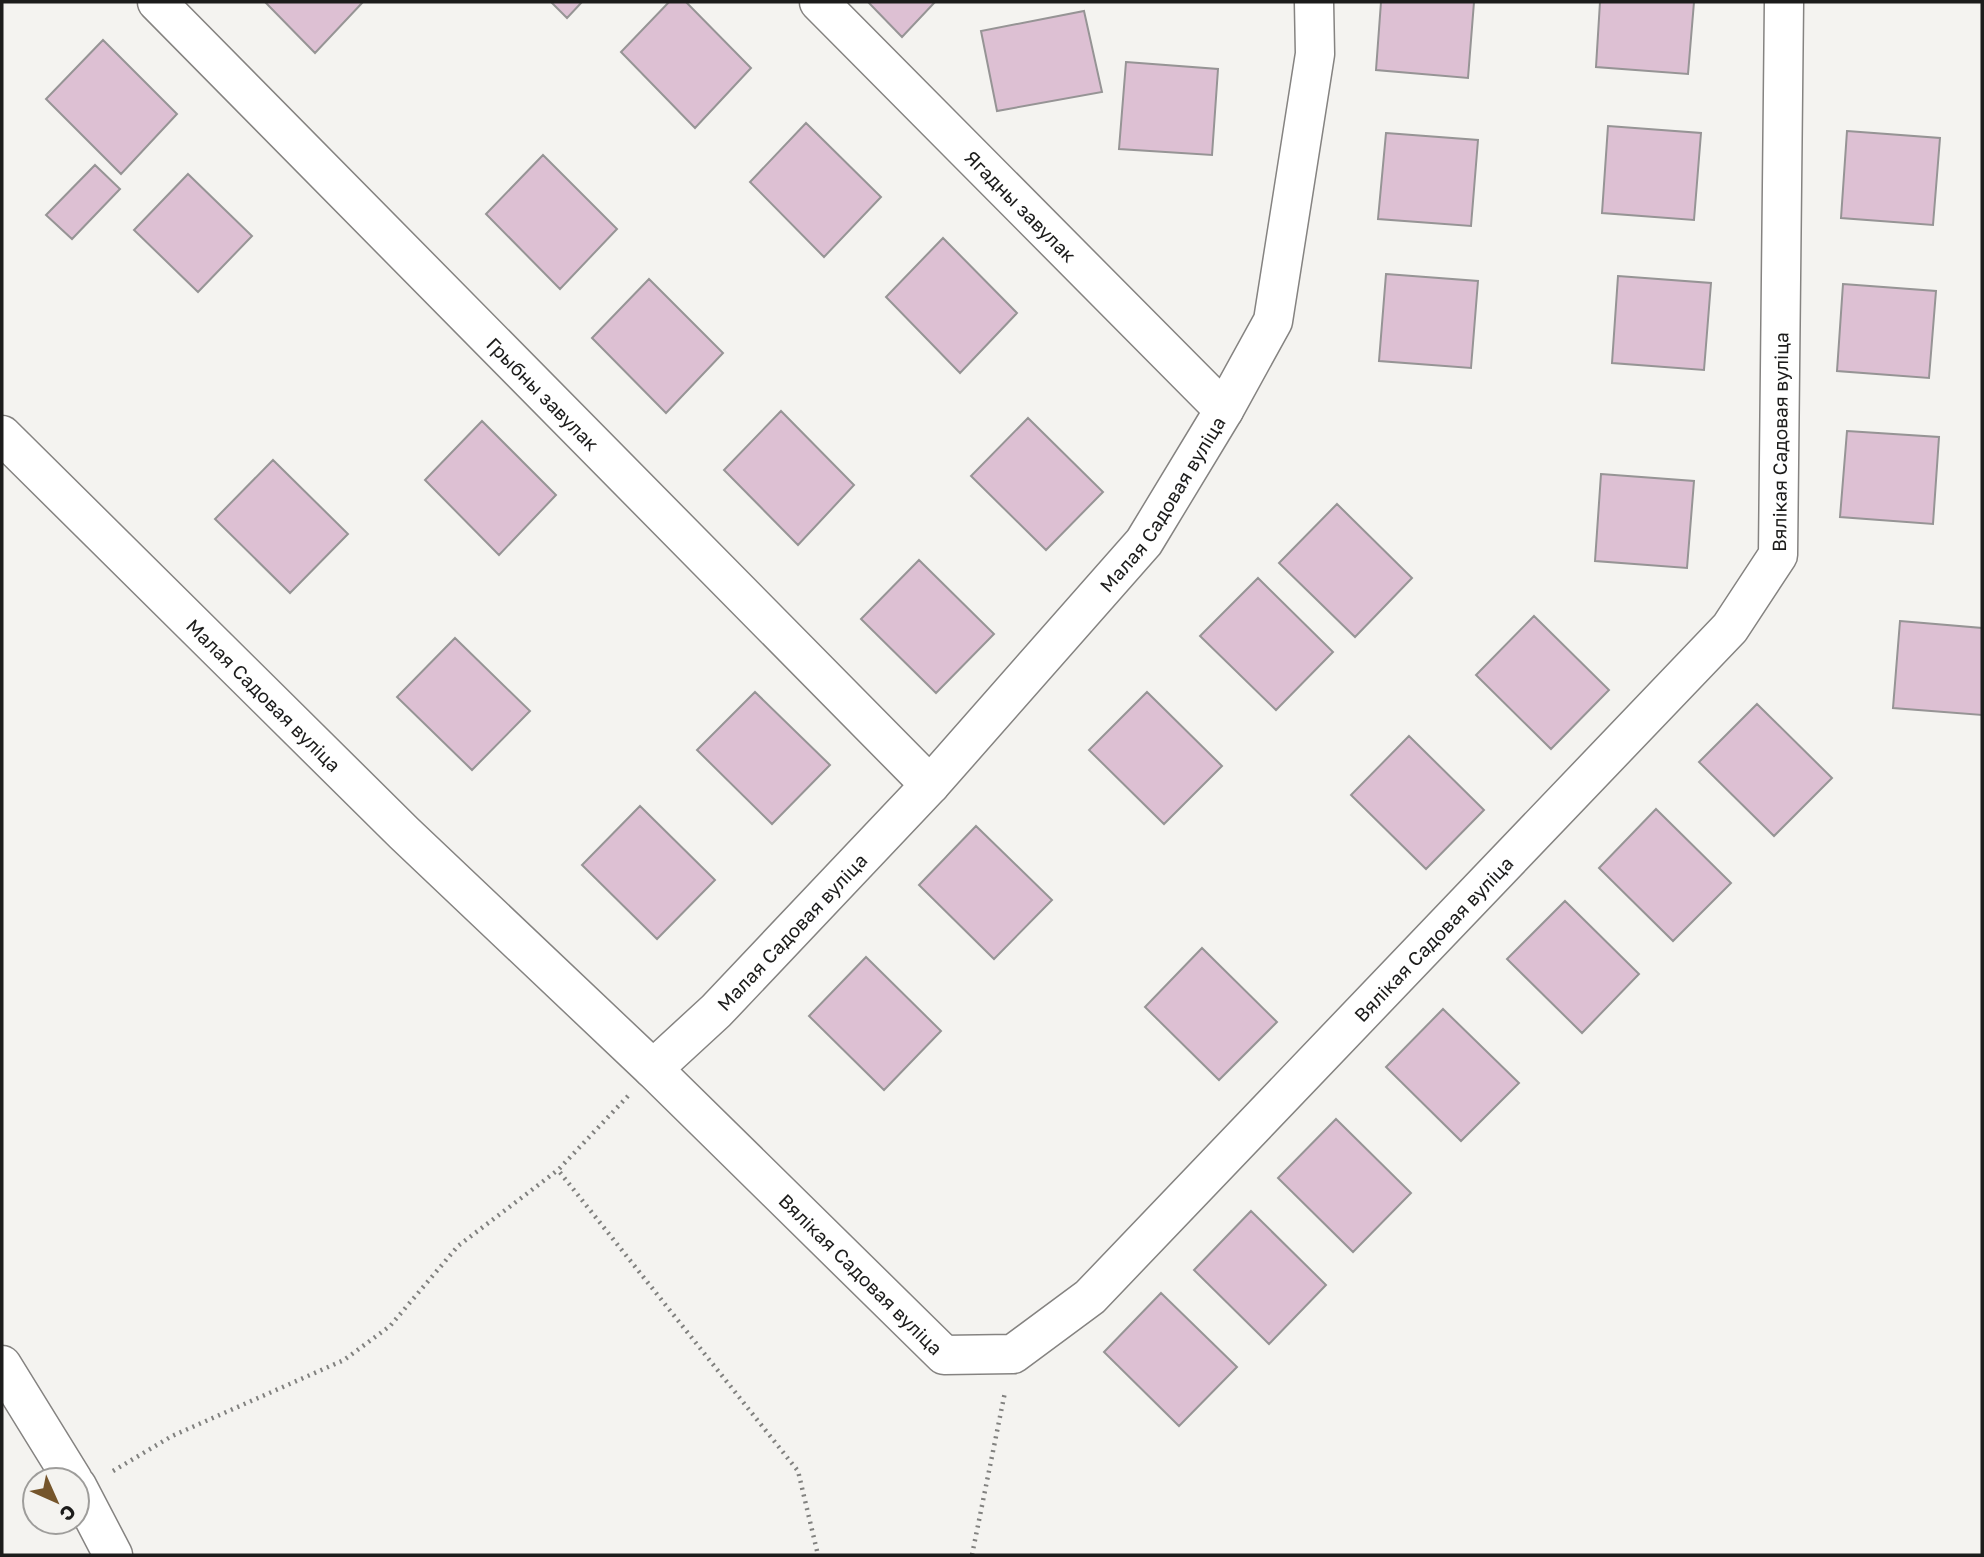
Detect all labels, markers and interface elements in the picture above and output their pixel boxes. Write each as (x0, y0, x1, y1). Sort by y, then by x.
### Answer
street label: Ягадны завулак (961, 145, 1082, 266)
street label: Грыбны завулак (483, 332, 604, 455)
street label: Вялікая Садовая вуліца (1767, 332, 1792, 552)
street label: Малая Садовая вуліца (1094, 412, 1229, 596)
street label: Малая Садовая вуліца (182, 613, 346, 776)
street label: Малая Садовая вуліца (712, 848, 871, 1015)
street label: Вялікая Садовая вуліца (1349, 851, 1517, 1026)
street label: Вялікая Садовая вуліца (775, 1188, 948, 1359)
north arrow (21, 1466, 91, 1536)
text: С (55, 1500, 81, 1526)

